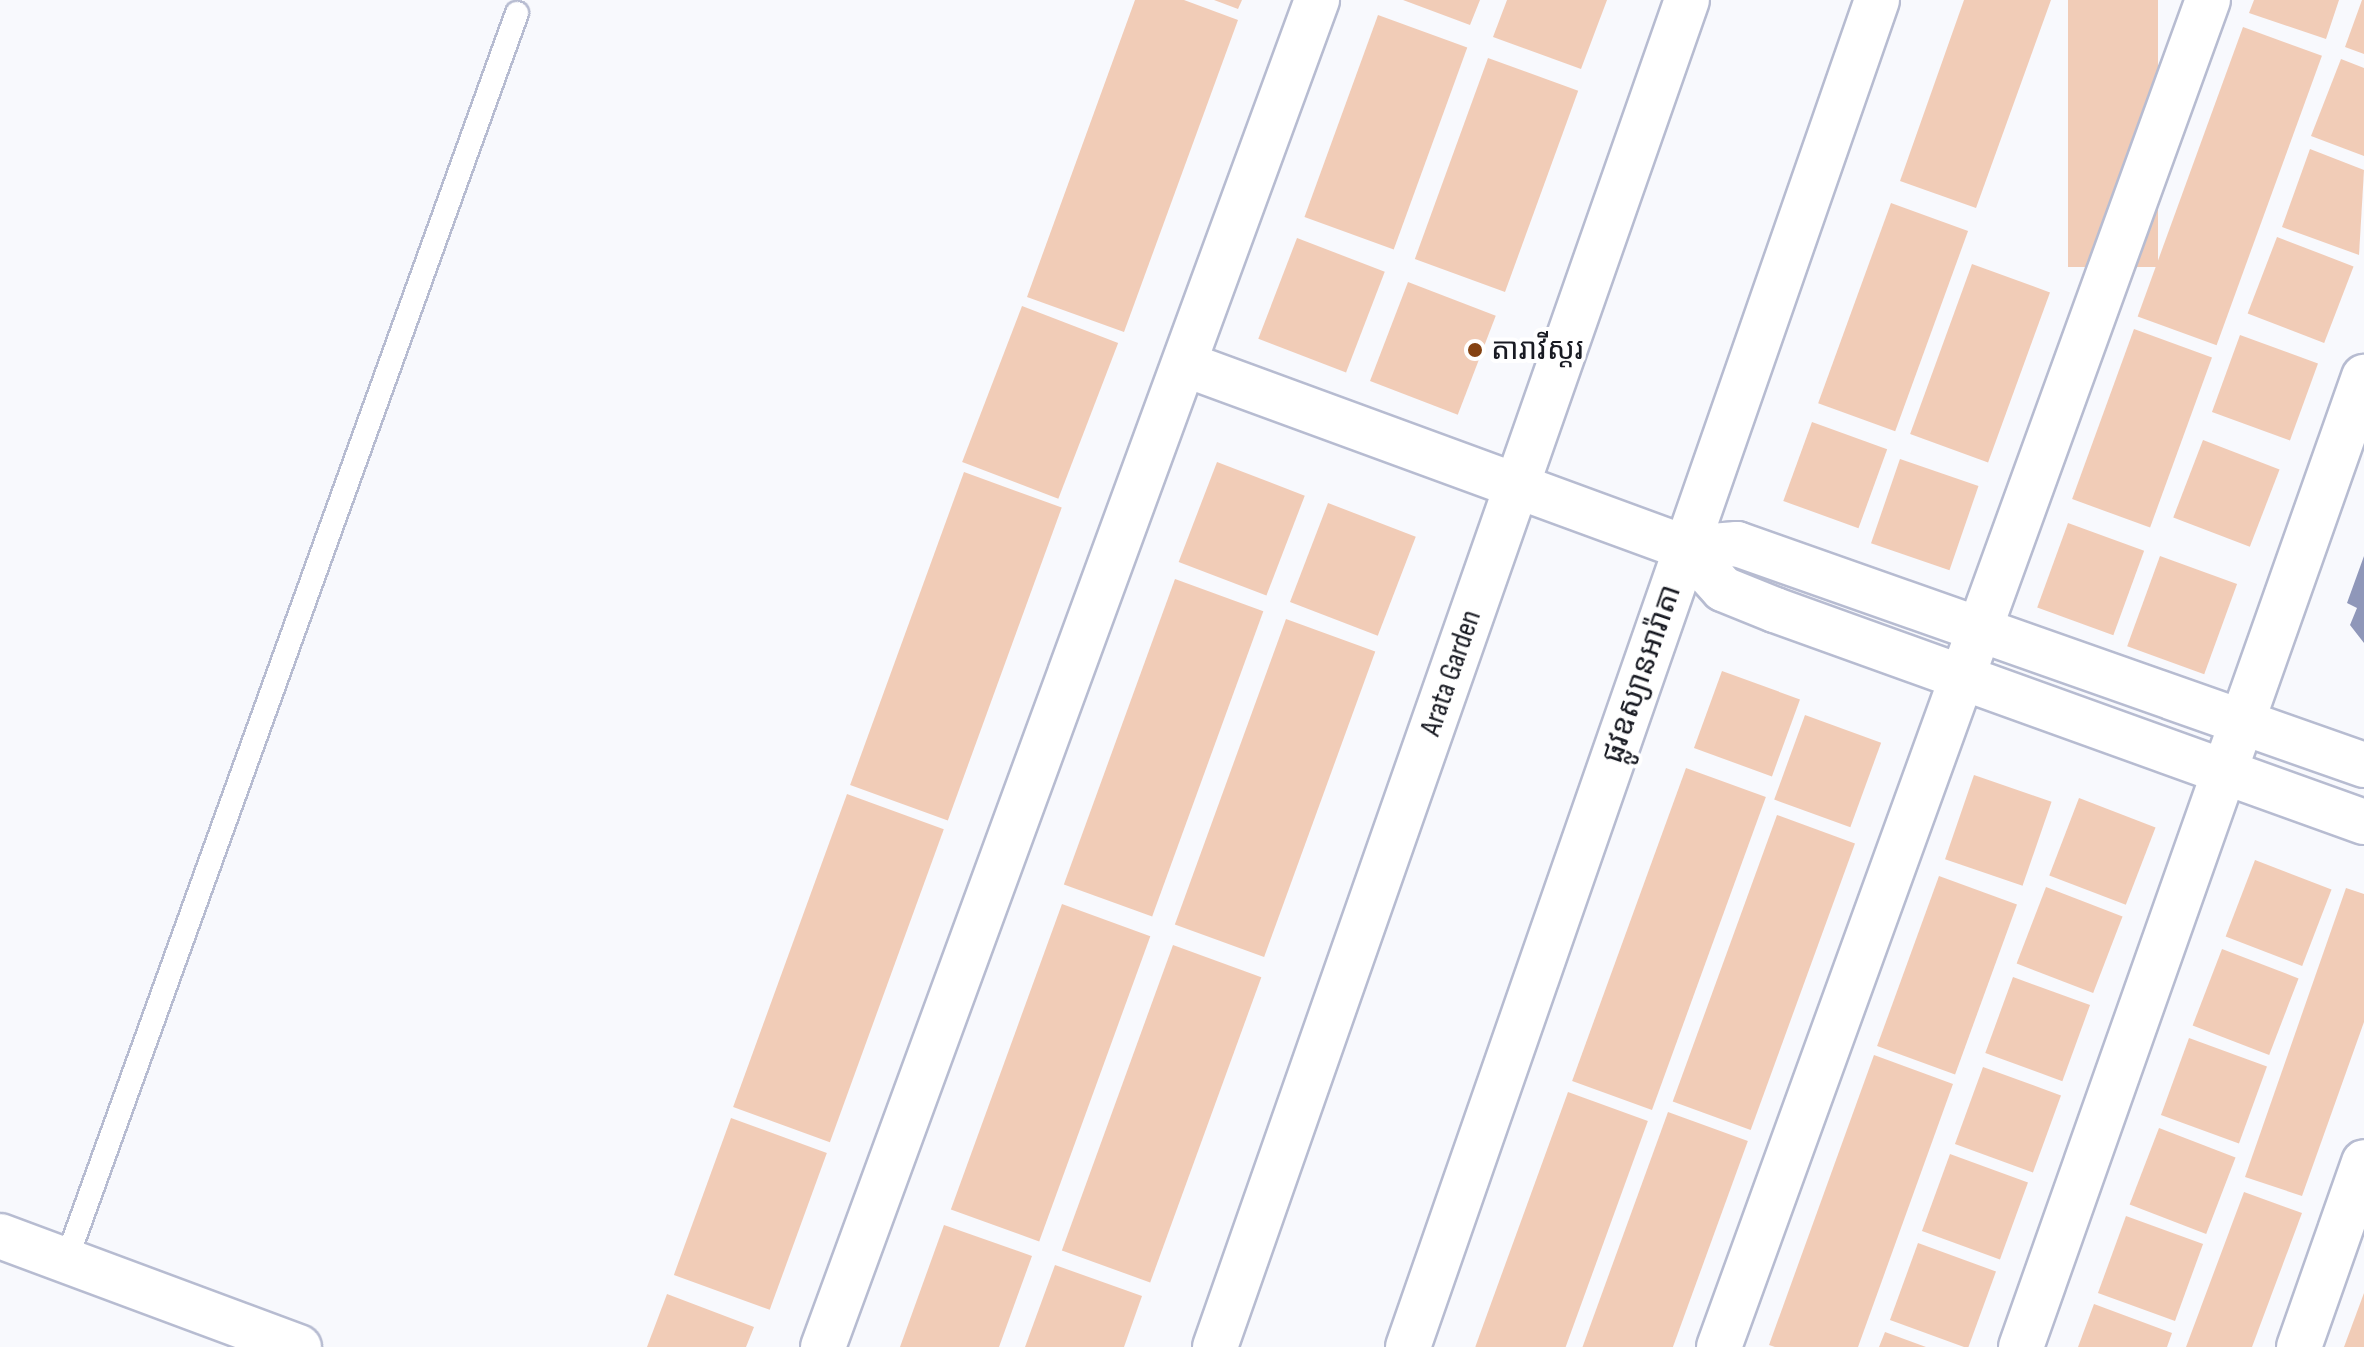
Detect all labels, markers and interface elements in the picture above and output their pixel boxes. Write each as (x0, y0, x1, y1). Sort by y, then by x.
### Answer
place label: តារាវីស្តរ (1491, 332, 1583, 368)
marker: តារាវីស្តរ (1466, 341, 1484, 359)
street label: ផ្លូវឧស្យានអារ៉ាតា (1595, 580, 1689, 768)
street label: Arata Garden (1413, 606, 1489, 740)

